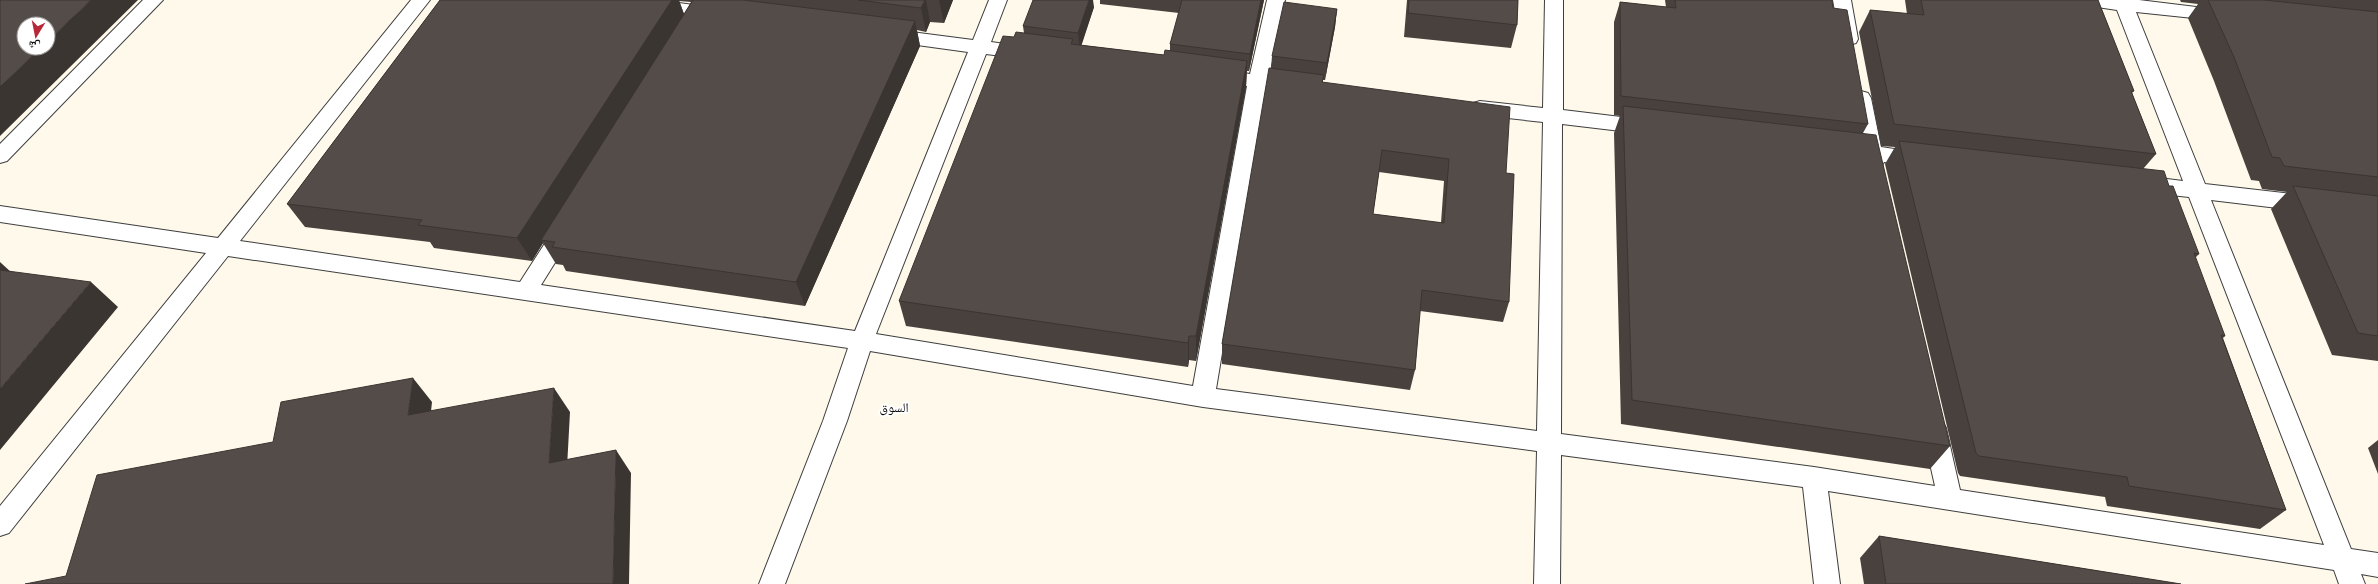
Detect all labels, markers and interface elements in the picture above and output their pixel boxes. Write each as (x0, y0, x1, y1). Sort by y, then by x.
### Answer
north arrow (16, 16, 56, 56)
text: ش (27, 37, 41, 53)
district label: السوق (880, 400, 908, 416)

